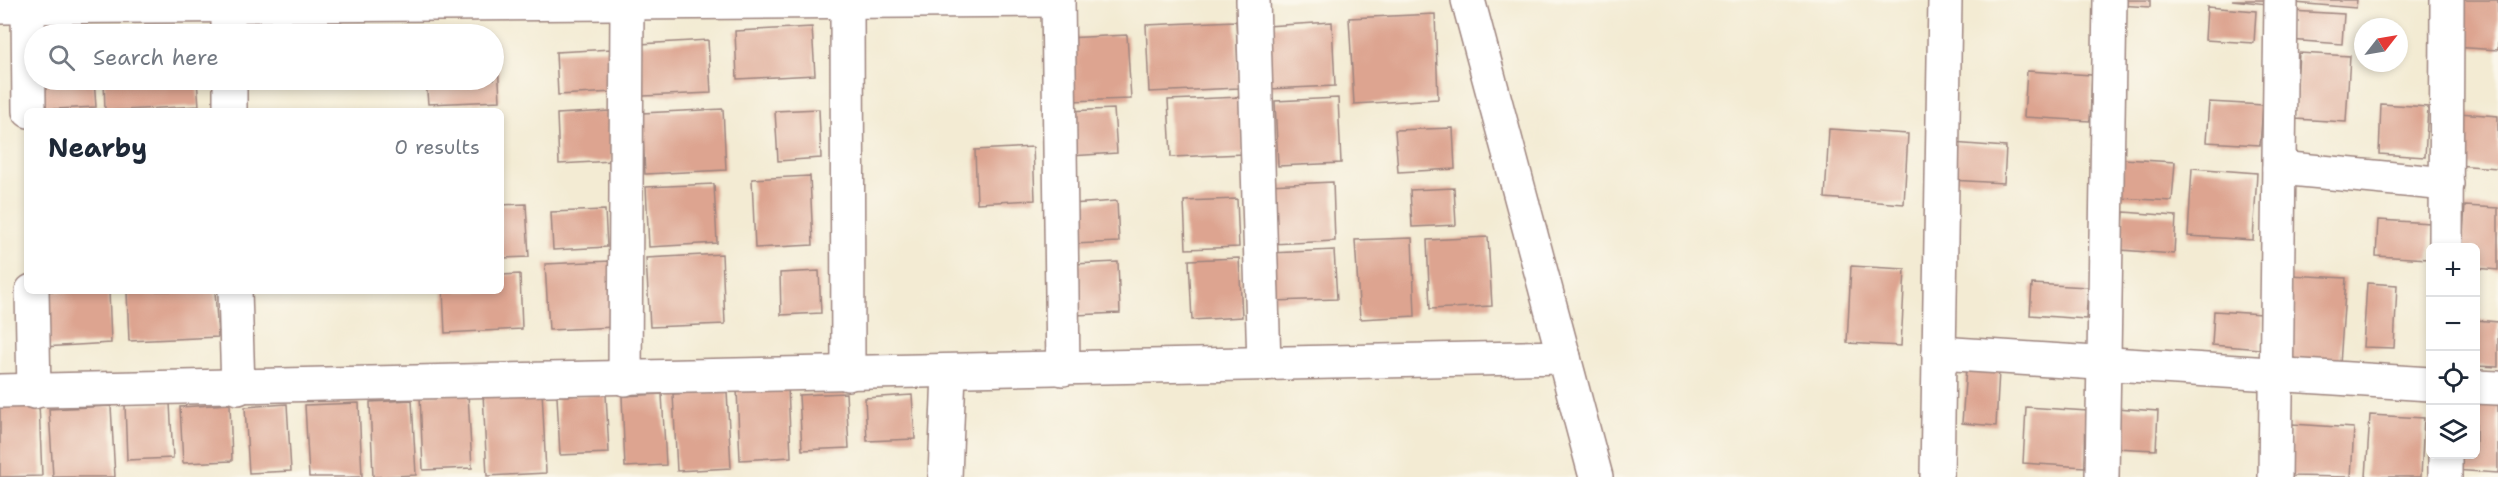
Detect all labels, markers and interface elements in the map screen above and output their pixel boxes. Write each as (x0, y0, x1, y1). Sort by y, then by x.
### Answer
north arrow (2354, 18, 2408, 72)
search box (24, 24, 504, 90)
icon: search (45, 41, 78, 74)
text: Search here (93, 43, 219, 72)
text: Nearby (48, 130, 147, 165)
text: 0 results (394, 134, 480, 160)
map controls (2426, 243, 2480, 459)
button: + (2426, 243, 2480, 297)
button: − (2426, 297, 2480, 351)
button: locate (2426, 351, 2480, 405)
button: layers (2426, 405, 2480, 459)

